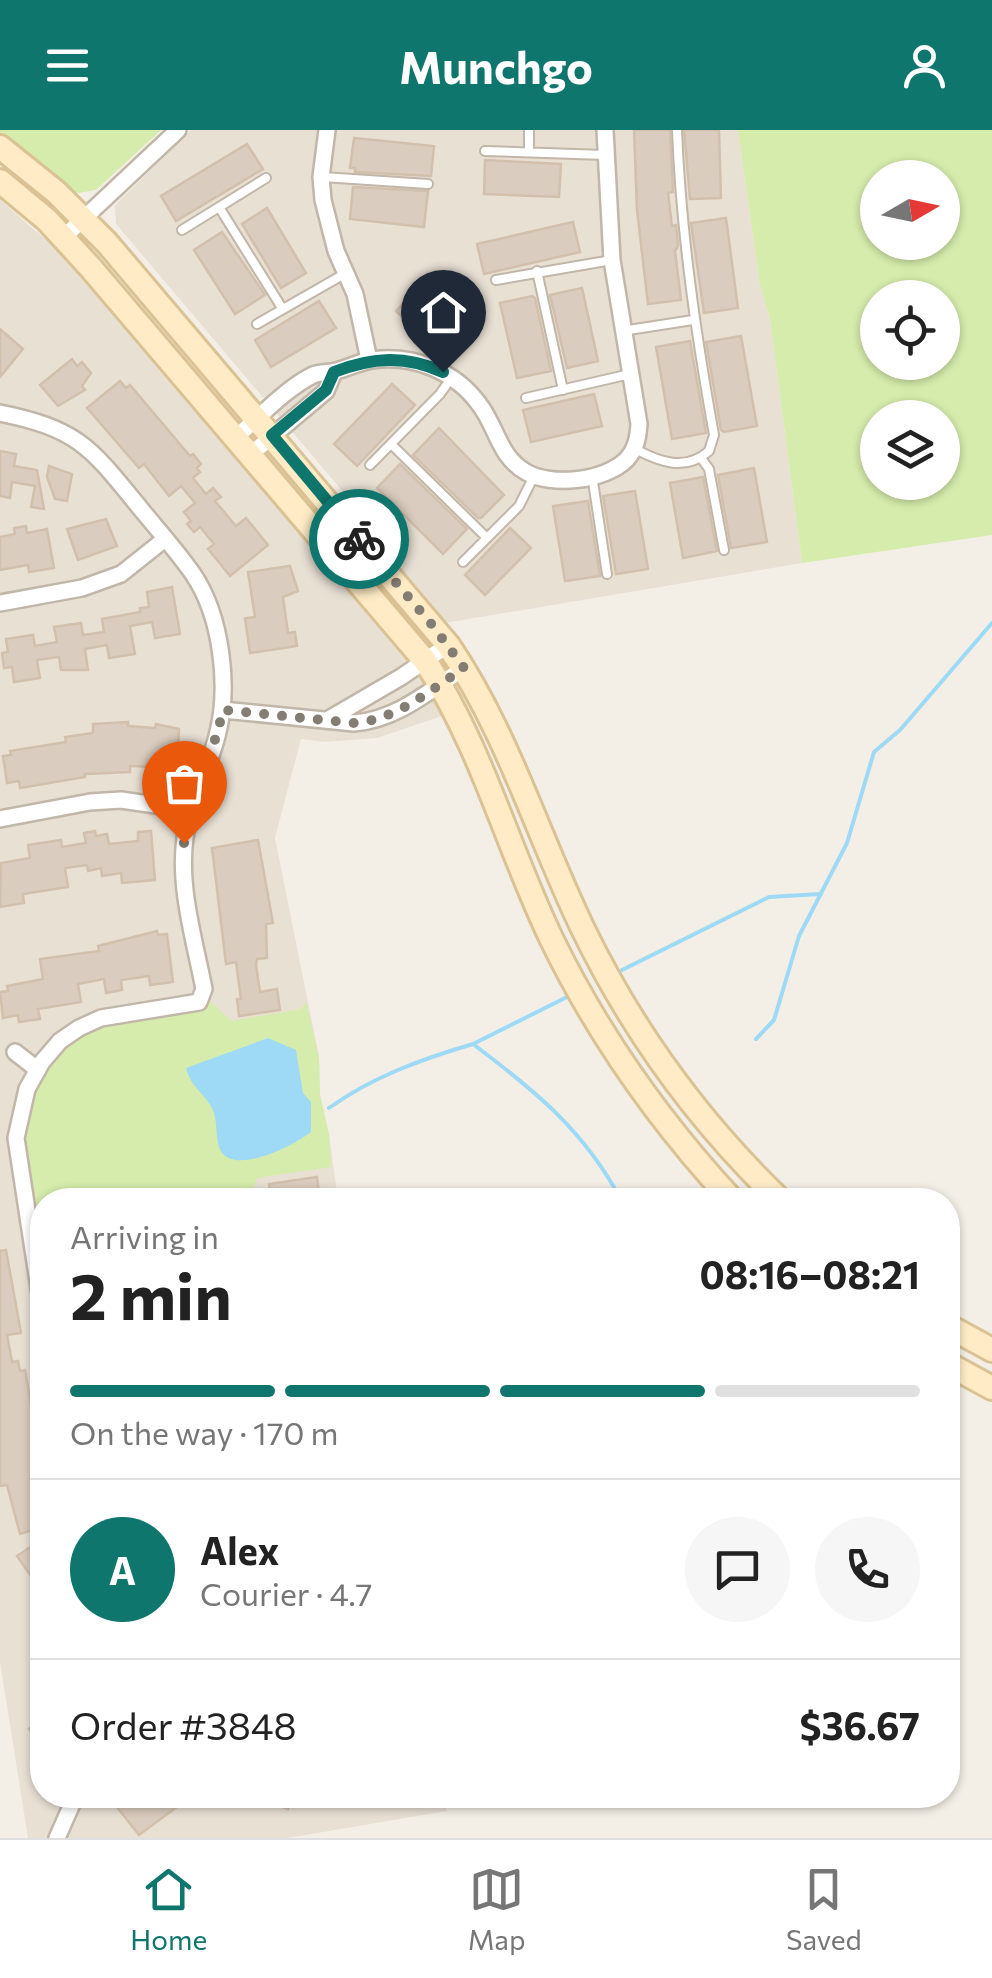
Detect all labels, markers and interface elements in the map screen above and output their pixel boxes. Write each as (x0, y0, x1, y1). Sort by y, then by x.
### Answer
icon: menu (40, 38, 95, 93)
text: Munchgo (399, 38, 593, 93)
icon: person (897, 38, 952, 93)
north arrow (860, 160, 960, 260)
map controls (860, 160, 960, 500)
pin (401, 270, 486, 373)
button: locate (860, 280, 960, 380)
icon: home (416, 285, 471, 340)
button: layers (860, 400, 960, 500)
courier (309, 489, 409, 589)
icon: bike (332, 512, 387, 567)
pin (142, 741, 227, 844)
icon: bag (157, 756, 212, 811)
text: Arriving in (70, 1216, 219, 1256)
text: 08:16–08:21 (700, 1250, 920, 1297)
text: 2 min (70, 1254, 232, 1333)
text: On the way · 170 m (70, 1412, 339, 1452)
button: chat (685, 1517, 790, 1622)
button: phone (815, 1517, 920, 1622)
text: Alex (200, 1526, 279, 1573)
text: A (109, 1546, 136, 1593)
text: Courier · 4.7 (200, 1573, 373, 1613)
text: Order #3848 (70, 1701, 297, 1748)
text: $36.67 (800, 1701, 920, 1748)
tab: Home (130, 1862, 207, 1956)
tab: Map (468, 1862, 526, 1956)
tab: Saved (786, 1862, 862, 1956)

